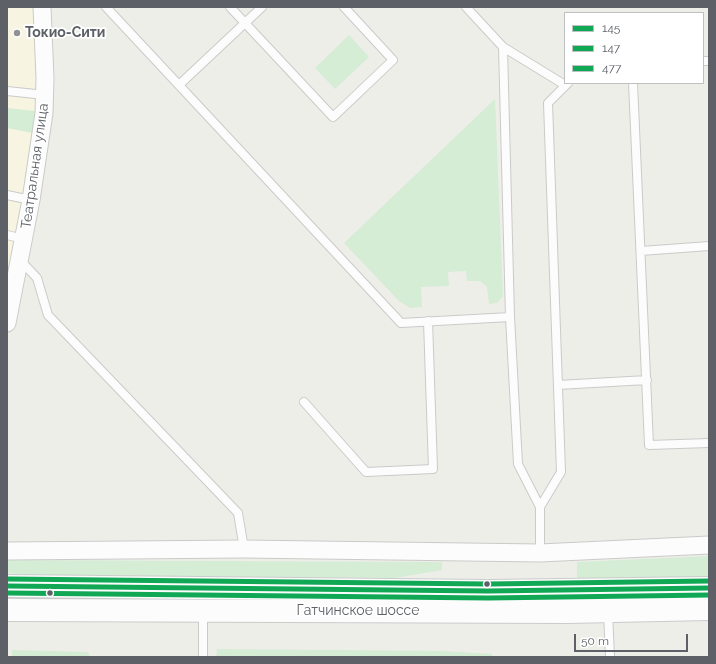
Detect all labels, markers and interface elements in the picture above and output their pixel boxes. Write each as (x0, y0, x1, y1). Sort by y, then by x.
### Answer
legend (564, 12, 704, 84)
text: 145 (602, 21, 620, 35)
place label: Токио-Сити (25, 25, 105, 41)
marker: Токио-Сити (12, 28, 22, 38)
text: 147 (602, 41, 620, 55)
text: 477 (602, 61, 621, 75)
street label: Театральная улица (18, 102, 52, 230)
unlabelled marker (482, 579, 492, 589)
unlabelled marker (45, 588, 55, 598)
street label: Гатчинское шоссе (297, 603, 419, 619)
scale bar (576, 626, 690, 652)
text: 50 m (581, 634, 609, 648)

